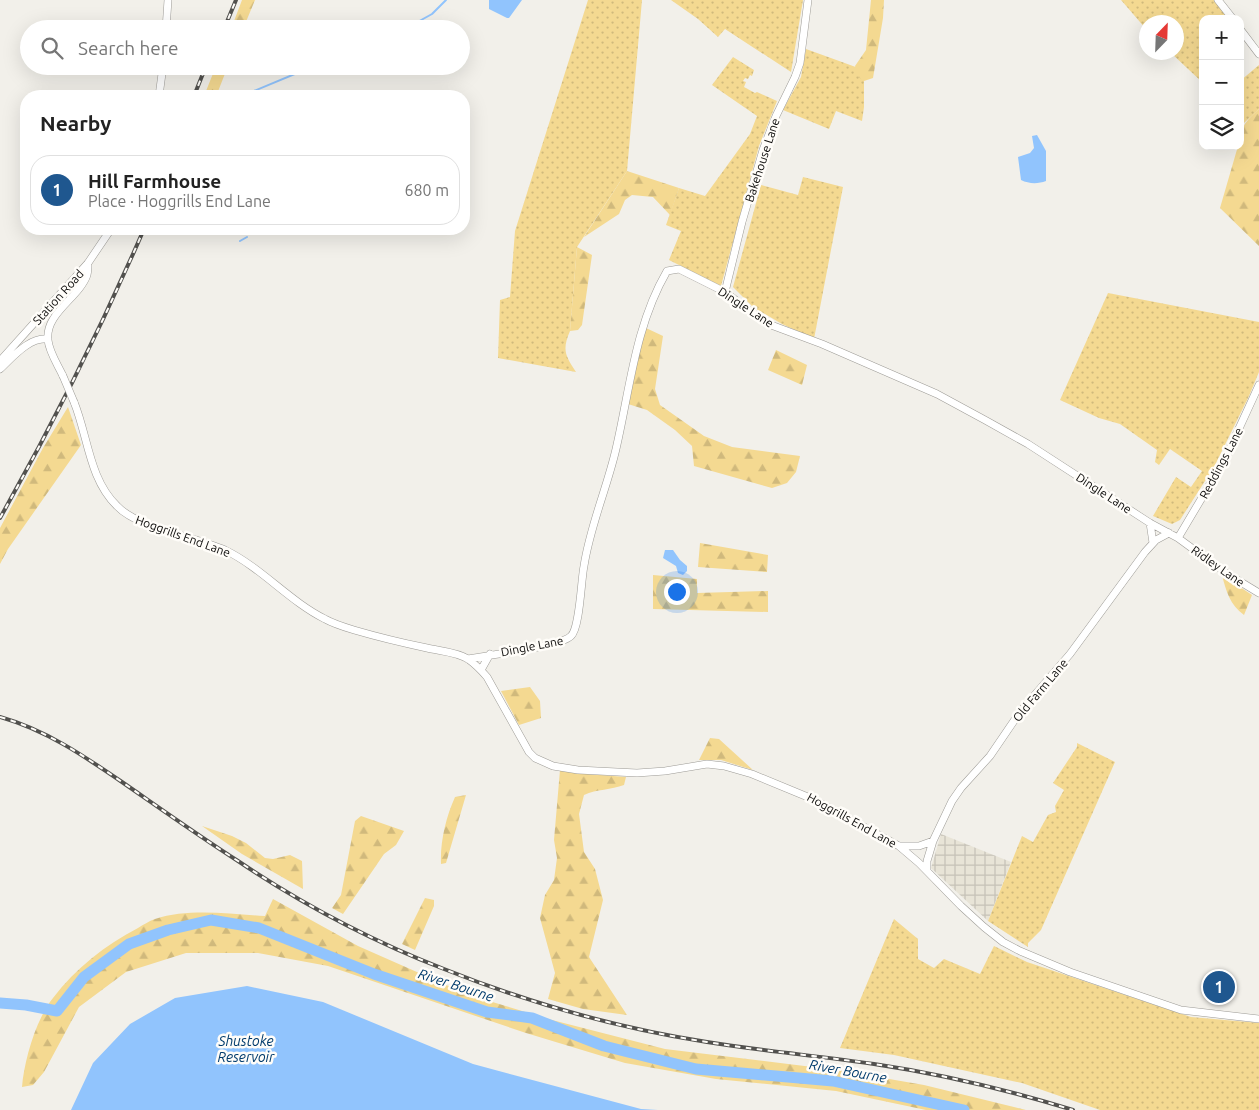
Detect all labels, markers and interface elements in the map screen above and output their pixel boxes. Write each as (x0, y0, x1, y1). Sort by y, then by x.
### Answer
north arrow (1139, 15, 1184, 60)
map controls (1199, 15, 1244, 150)
button: + (1199, 15, 1244, 60)
search box (20, 20, 470, 75)
icon: search (38, 34, 66, 62)
text: Search here (78, 37, 178, 59)
button: − (1199, 60, 1244, 105)
button: layers (1199, 105, 1244, 150)
text: Nearby (40, 111, 111, 135)
street label: Bakehouse Lane (742, 116, 782, 204)
text: Hill Farmhouse (88, 170, 221, 192)
text: 1 (52, 181, 62, 199)
text: 680 m (404, 181, 449, 199)
text: Place · Hoggrills End Lane (88, 192, 271, 210)
street label: Station Road (30, 267, 86, 327)
street label: Dingle Lane (716, 284, 776, 330)
street label: Reddings Lane (1197, 425, 1245, 501)
street label: Dingle Lane (1074, 470, 1134, 516)
street label: Hoggrills End Lane (134, 513, 232, 559)
street label: Ridley Lane (1189, 543, 1247, 589)
your location (664, 579, 690, 605)
street label: Dingle Lane (500, 634, 564, 658)
street label: Old Farm Lane (1010, 656, 1070, 724)
street label: Hoggrills End Lane (805, 790, 899, 850)
water label: River Bourne (416, 965, 496, 1005)
pin: 1 (1203, 968, 1235, 1006)
water label: Shustoke Reservoir (217, 1033, 275, 1065)
water label: River Bourne (808, 1056, 888, 1086)

